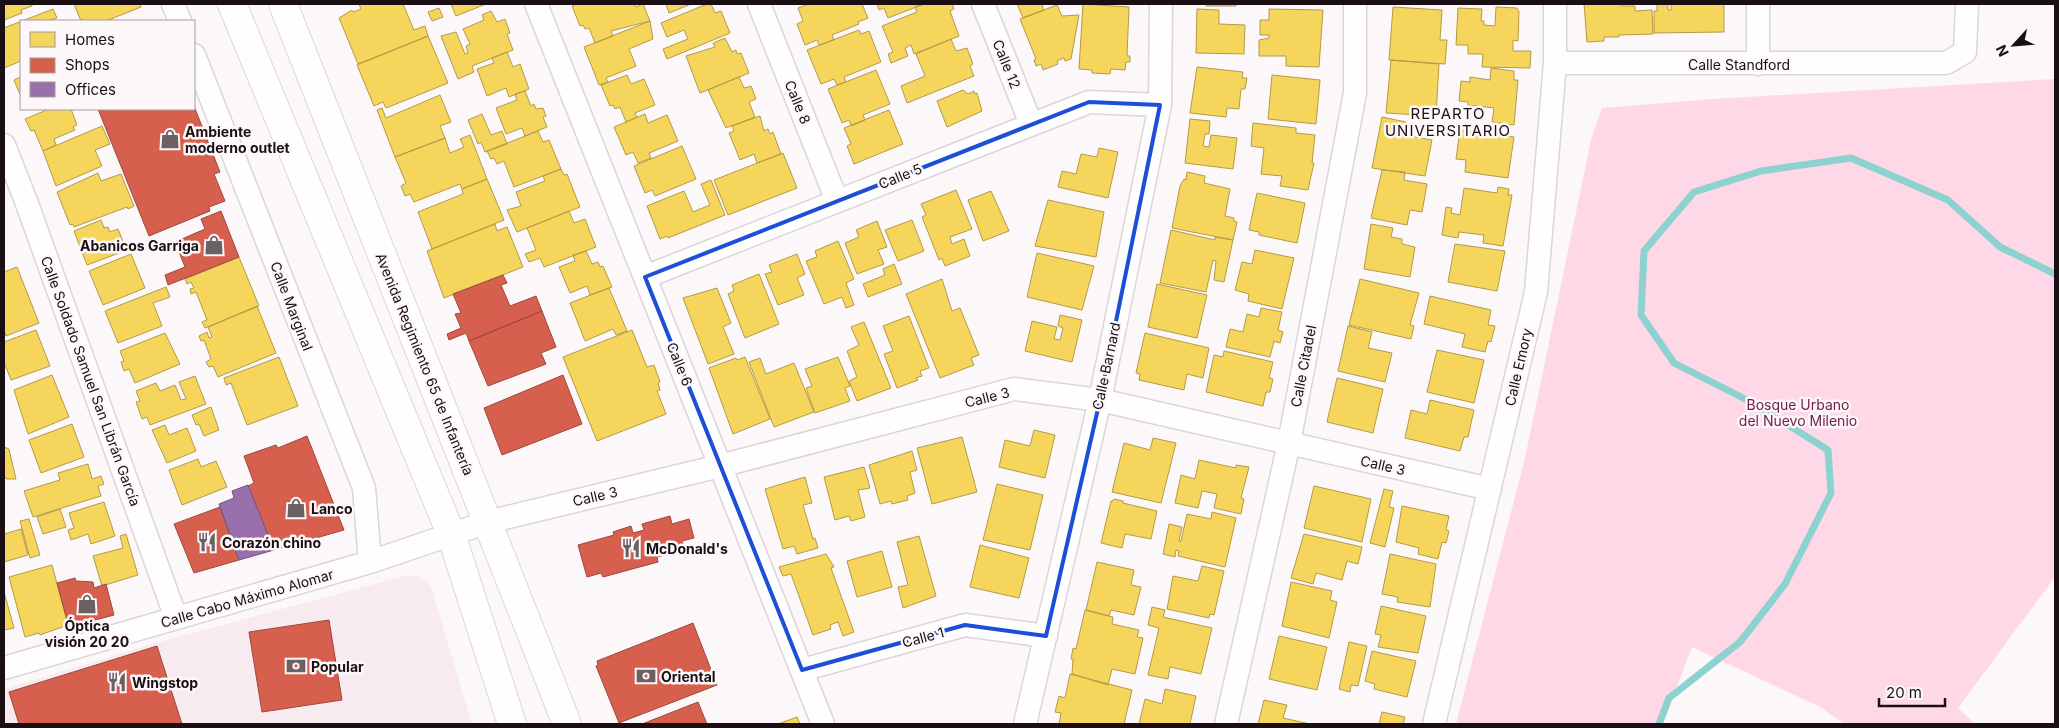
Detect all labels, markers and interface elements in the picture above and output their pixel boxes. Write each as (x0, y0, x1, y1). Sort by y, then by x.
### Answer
legend (20, 20, 195, 110)
north arrow (1989, 20, 2039, 70)
text: Homes (65, 30, 115, 49)
street label: Calle 12 (990, 37, 1024, 91)
text: N (1992, 42, 2012, 59)
text: Shops (65, 55, 110, 74)
street label: Calle Standford (1688, 56, 1790, 73)
street label: Calle 8 (782, 78, 814, 126)
text: Offices (65, 80, 116, 99)
district label: REPARTO UNIVERSITARIO (1385, 104, 1511, 140)
place label: Ambiente moderno outlet (185, 123, 290, 156)
shop icon: Ambiente moderno outlet (159, 128, 181, 150)
street label: Calle 5 (876, 160, 924, 192)
shop icon: Abanicos Garriga (203, 234, 225, 256)
place label: Abanicos Garriga (80, 237, 199, 254)
street label: Avenida Regimiento 65 de Infantería (372, 250, 478, 478)
street label: Calle Soldado Samuel San Librán García (38, 254, 144, 508)
street label: Calle Marginal (267, 259, 317, 353)
street label: Calle Barnard (1088, 321, 1124, 411)
street label: Calle Citadel (1287, 324, 1319, 408)
street label: Calle Emory (1501, 326, 1535, 408)
street label: Calle 6 (664, 340, 696, 388)
street label: Calle 3 (963, 383, 1011, 411)
park label: Bosque Urbano del Nuevo Milenio (1739, 396, 1857, 429)
street label: Calle 3 (1359, 452, 1407, 478)
street label: Calle 3 (571, 483, 619, 509)
shop icon: Lanco (285, 497, 307, 519)
place label: Lanco (311, 500, 353, 517)
restaurant icon: Corazón chino (196, 531, 218, 553)
place label: Corazón chino (222, 534, 321, 551)
restaurant icon: McDonald's (620, 537, 642, 559)
place label: McDonald's (646, 540, 728, 557)
street label: Calle Cabo Máximo Alomar (159, 565, 335, 631)
shop icon: Óptica visión 20 20 (76, 593, 98, 615)
place label: Óptica visión 20 20 (45, 617, 129, 650)
street label: Calle 1 (900, 623, 946, 651)
bank icon: Popular (285, 655, 307, 677)
place label: Popular (311, 658, 364, 675)
bank icon: Oriental (635, 665, 657, 687)
place label: Oriental (661, 668, 716, 685)
restaurant icon: Wingstop (106, 671, 128, 693)
place label: Wingstop (132, 674, 198, 691)
scale bar (1879, 676, 1945, 708)
text: 20 m (1886, 683, 1922, 702)

